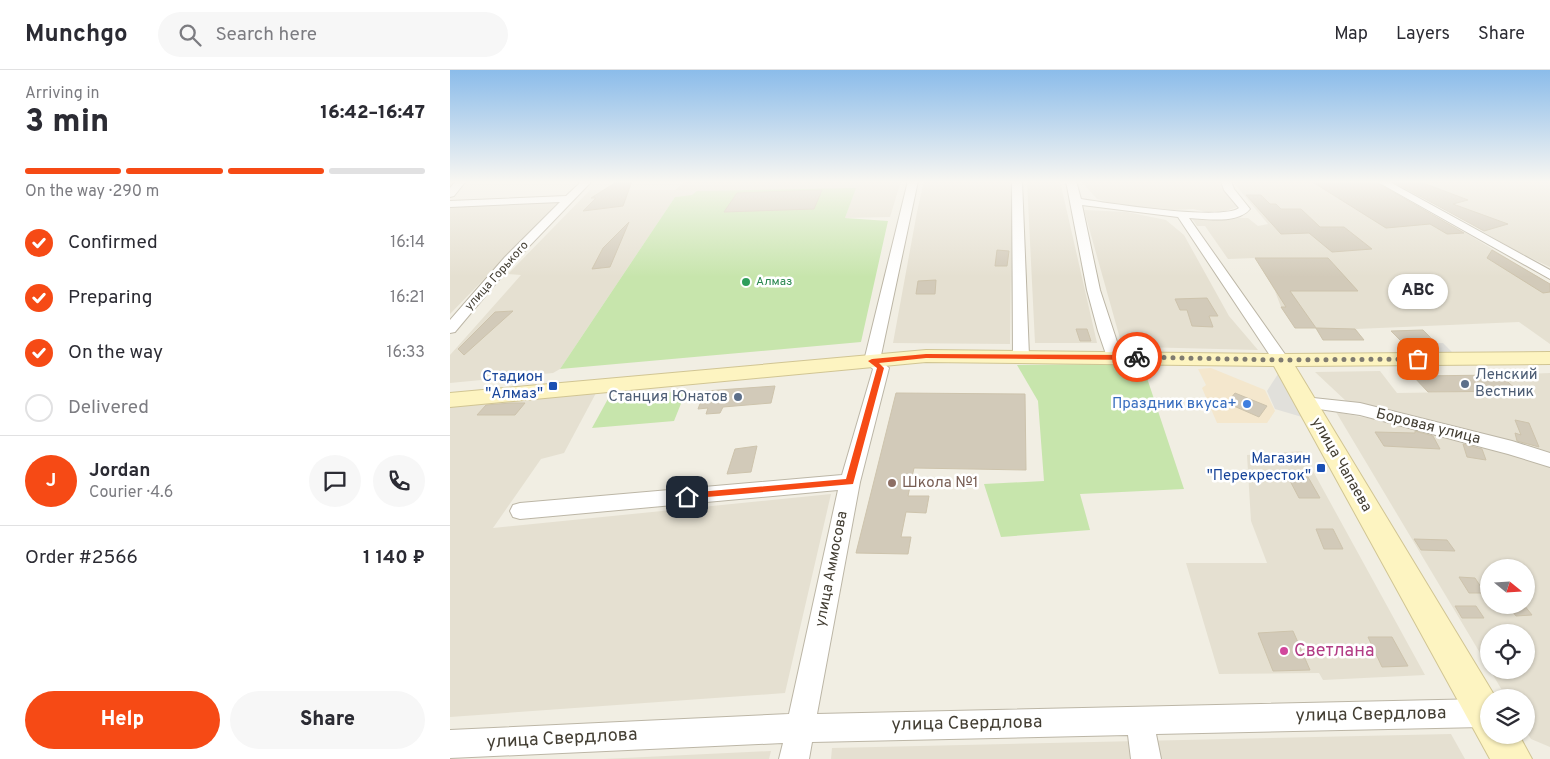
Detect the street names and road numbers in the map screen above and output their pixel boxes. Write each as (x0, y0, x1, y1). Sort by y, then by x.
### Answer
street label: улица Горького (462, 238, 533, 314)
street label: Боровая улица (1374, 405, 1482, 449)
street label: улица Чапаева (1306, 414, 1376, 516)
street label: улица Аммосова (811, 509, 853, 629)
street label: улица Свердлова (1295, 702, 1447, 728)
street label: улица Свердлова (891, 711, 1043, 737)
street label: улица Свердлова (486, 724, 638, 754)

